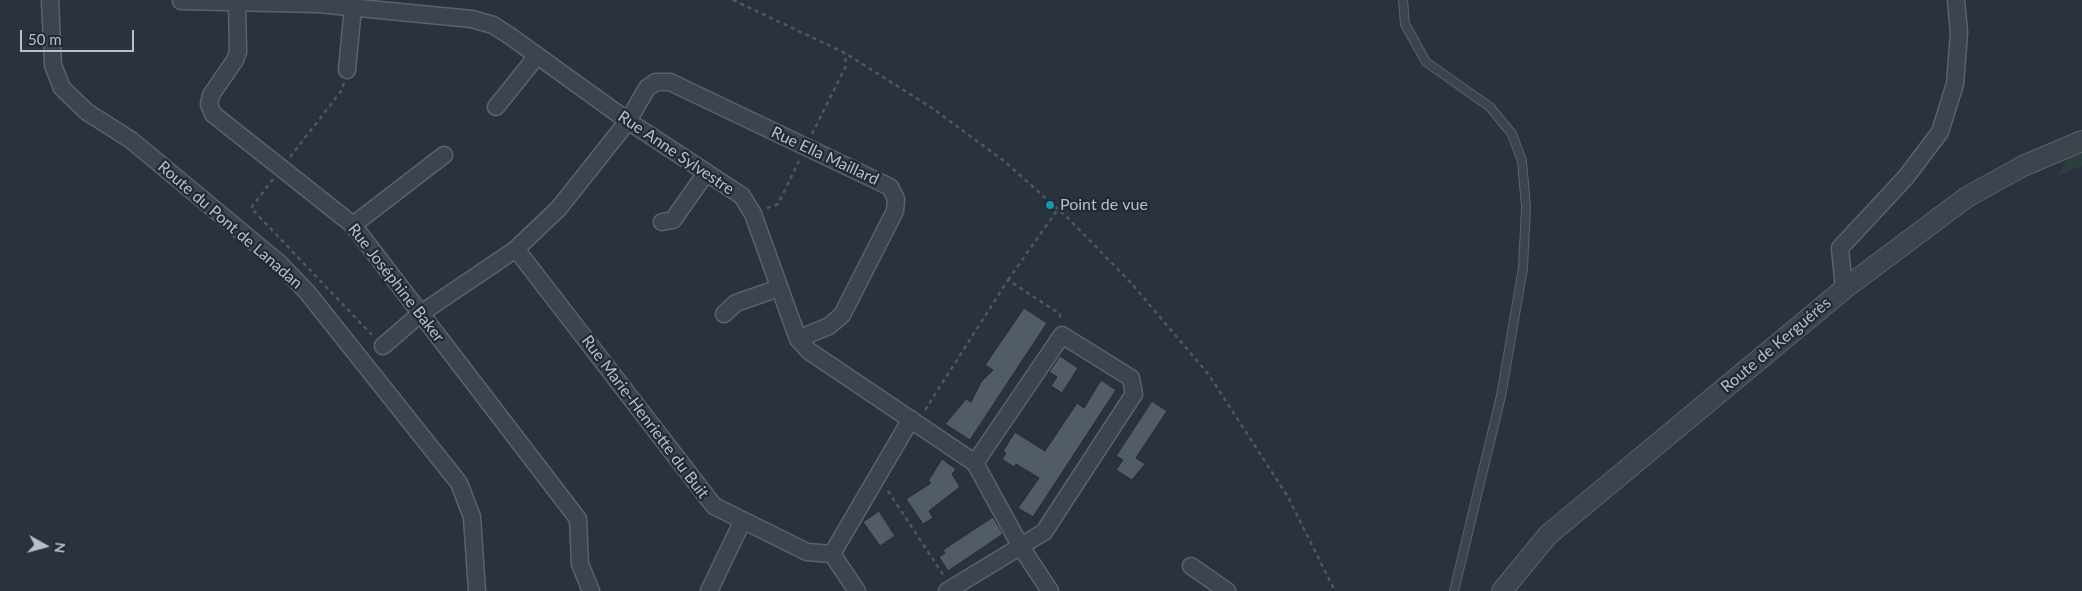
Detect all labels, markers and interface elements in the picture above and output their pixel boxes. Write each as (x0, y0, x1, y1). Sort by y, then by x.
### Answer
scale bar (22, 20, 136, 52)
text: 50 m (28, 30, 62, 48)
street label: Rue Anne Sylvestre (614, 107, 738, 199)
street label: Rue Ella Maillard (768, 123, 882, 189)
street label: Route du Pont de Lanadan (154, 157, 306, 293)
place label: Point de vue (1060, 195, 1148, 215)
marker: Point de vue (1044, 199, 1056, 211)
street label: Rue Joséphine Baker (344, 220, 448, 346)
street label: Route de Kerguérès (1717, 293, 1835, 397)
street label: Rue Marie-Henriette du Buit (577, 332, 713, 502)
north arrow (20, 521, 70, 571)
text: N (51, 541, 69, 554)

